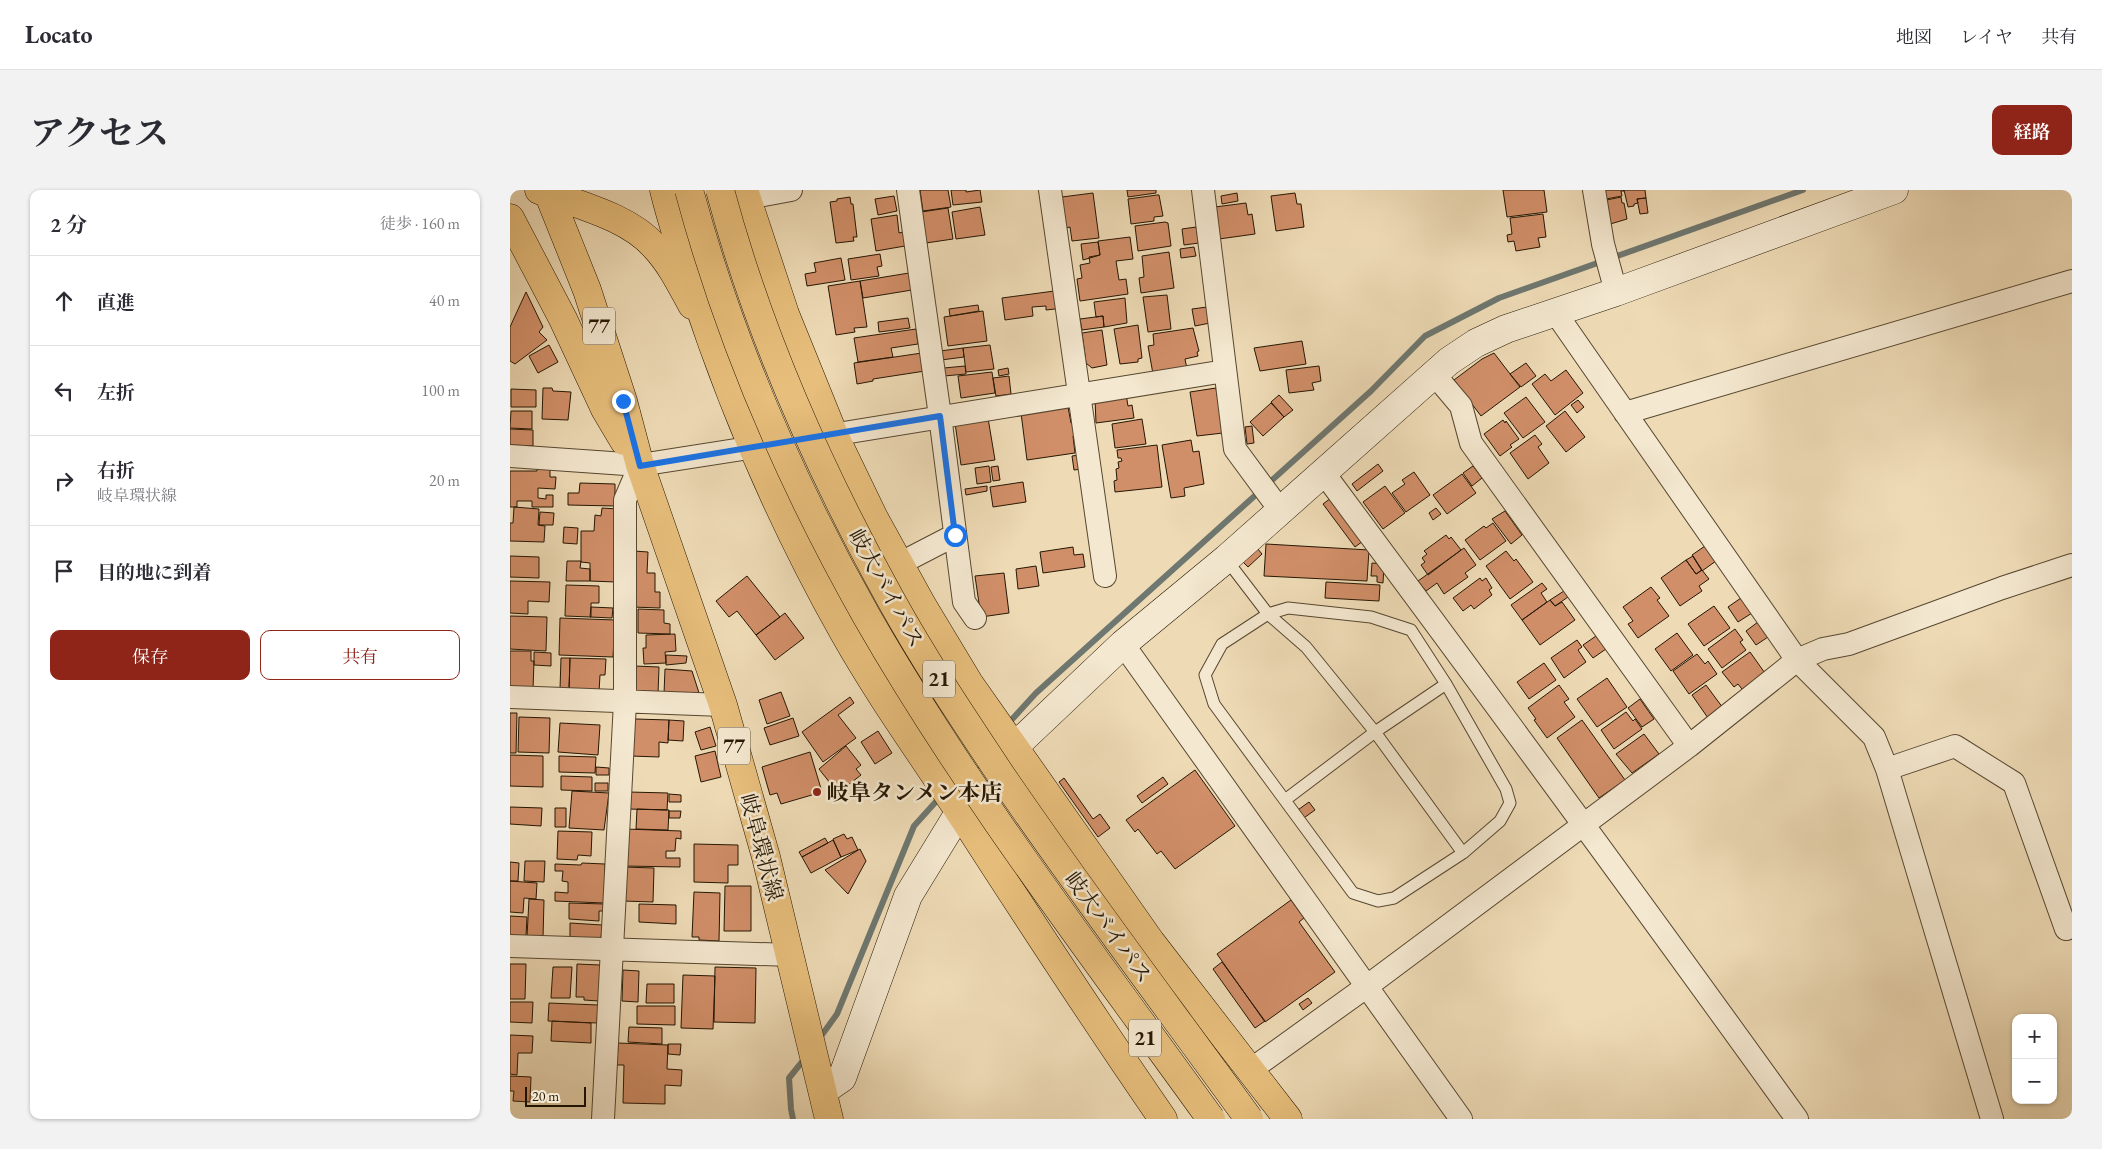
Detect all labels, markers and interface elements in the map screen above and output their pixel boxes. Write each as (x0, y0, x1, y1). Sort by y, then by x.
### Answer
text: Locato (25, 19, 93, 50)
text: 地図 (1896, 25, 1932, 48)
text: レイヤ (1960, 25, 2013, 48)
text: 共有 (2041, 25, 2077, 48)
button: 経路 (1992, 105, 2072, 155)
text: アクセス (30, 110, 169, 155)
text: 2 分 (50, 211, 87, 238)
text: 徒歩 · 160 m (380, 213, 460, 234)
icon: ahead (50, 287, 78, 315)
text: 直進 (97, 290, 135, 315)
text: 40 m (429, 290, 460, 311)
road number: 77 (583, 308, 615, 344)
icon: left (50, 377, 78, 405)
text: 左折 (97, 380, 135, 405)
text: 100 m (421, 380, 460, 401)
route end (612, 390, 635, 413)
text: 右折 (97, 458, 135, 483)
icon: right (50, 467, 78, 495)
text: 20 m (429, 470, 460, 491)
text: 岐阜環状線 (97, 485, 177, 506)
street label: 岐大バイパス (842, 524, 931, 653)
route start (944, 524, 967, 547)
icon: arrive (50, 557, 78, 585)
text: 目的地に到着 (97, 560, 211, 585)
button: 保存 (50, 630, 250, 680)
button: 共有 (260, 630, 460, 680)
road number: 21 (923, 660, 955, 698)
road number: 77 (718, 728, 750, 764)
place label: 岐阜タンメン本店 (827, 778, 1002, 807)
marker: 岐阜タンメン本店 (811, 786, 823, 798)
street label: 岐阜環状線 (733, 790, 790, 904)
street label: 岐大バイパス (1058, 866, 1159, 989)
map controls (2012, 1014, 2057, 1104)
button: + (2012, 1014, 2057, 1059)
road number: 21 (1129, 1020, 1161, 1056)
button: − (2012, 1059, 2057, 1104)
scale bar (525, 1084, 586, 1107)
text: 20 m (532, 1087, 559, 1105)

